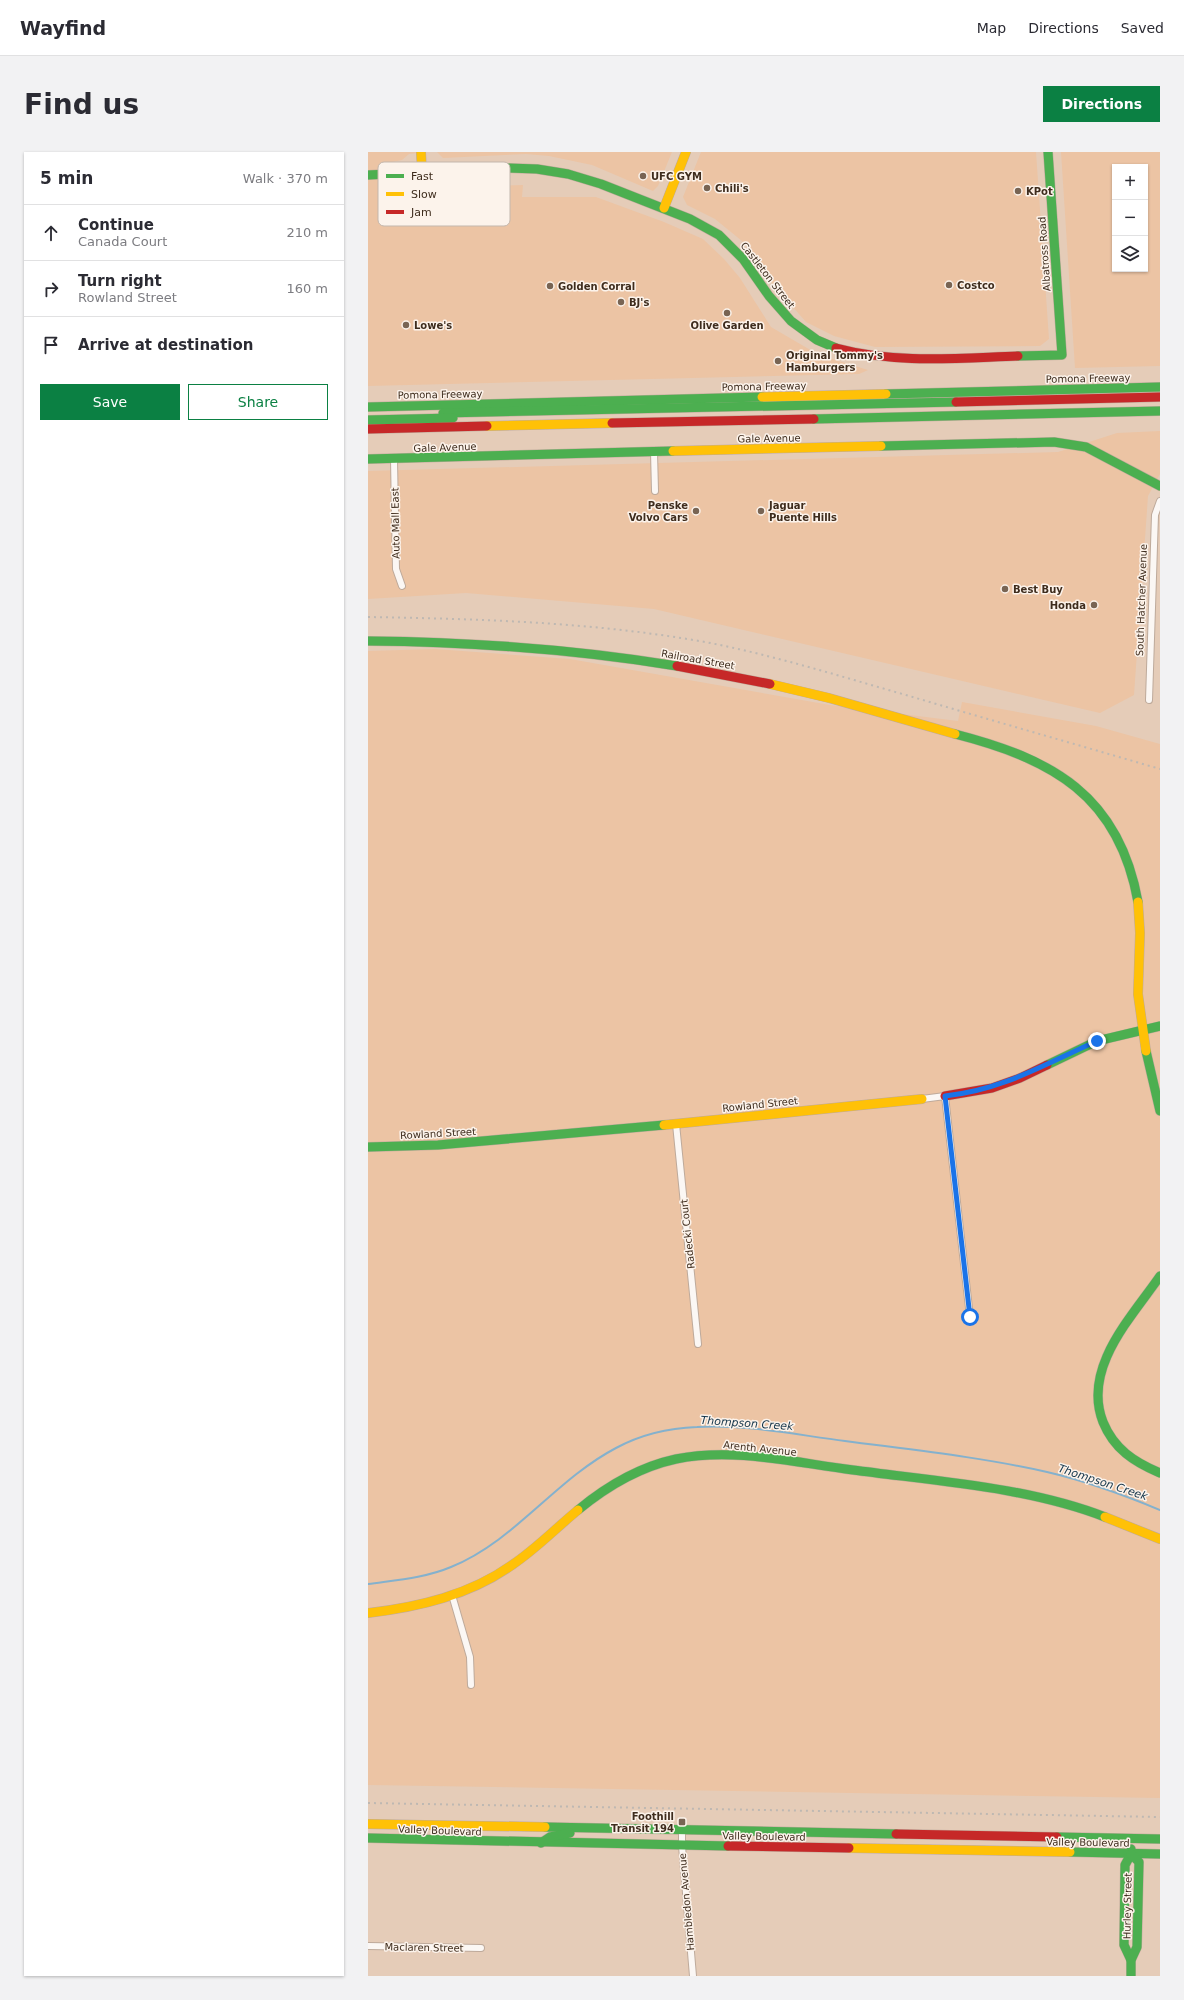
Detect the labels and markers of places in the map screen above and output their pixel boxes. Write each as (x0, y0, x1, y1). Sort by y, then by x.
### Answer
marker: UFC GYM (638, 171, 648, 181)
place label: UFC GYM (651, 171, 702, 182)
marker: Chili's (702, 183, 712, 193)
place label: Chili's (715, 183, 749, 194)
marker: KPot (1013, 186, 1023, 196)
place label: KPot (1026, 186, 1053, 197)
marker: Costco (944, 280, 954, 290)
place label: Costco (957, 280, 995, 291)
marker: Golden Corral (545, 281, 555, 291)
place label: Golden Corral (558, 281, 635, 292)
marker: BJ's (616, 297, 626, 307)
place label: BJ's (629, 297, 649, 308)
marker: Olive Garden (722, 308, 732, 318)
marker: Lowe's (401, 320, 411, 330)
place label: Lowe's (414, 320, 452, 331)
place label: Olive Garden (690, 320, 764, 331)
place label: Original Tommy's Hamburgers (786, 350, 883, 373)
marker: Original Tommy's Hamburgers (773, 356, 783, 366)
place label: Penske Volvo Cars (629, 500, 688, 523)
place label: Jaguar Puente Hills (768, 500, 837, 523)
marker: Penske Volvo Cars (691, 506, 701, 516)
marker: Jaguar Puente Hills (756, 506, 766, 516)
marker: Best Buy (1000, 584, 1010, 594)
place label: Best Buy (1013, 584, 1063, 595)
place label: Honda (1050, 600, 1086, 611)
marker: Honda (1089, 600, 1099, 610)
place label: Foothill Transit 194 (611, 1811, 674, 1834)
marker: Foothill Transit 194 (677, 1817, 687, 1827)

